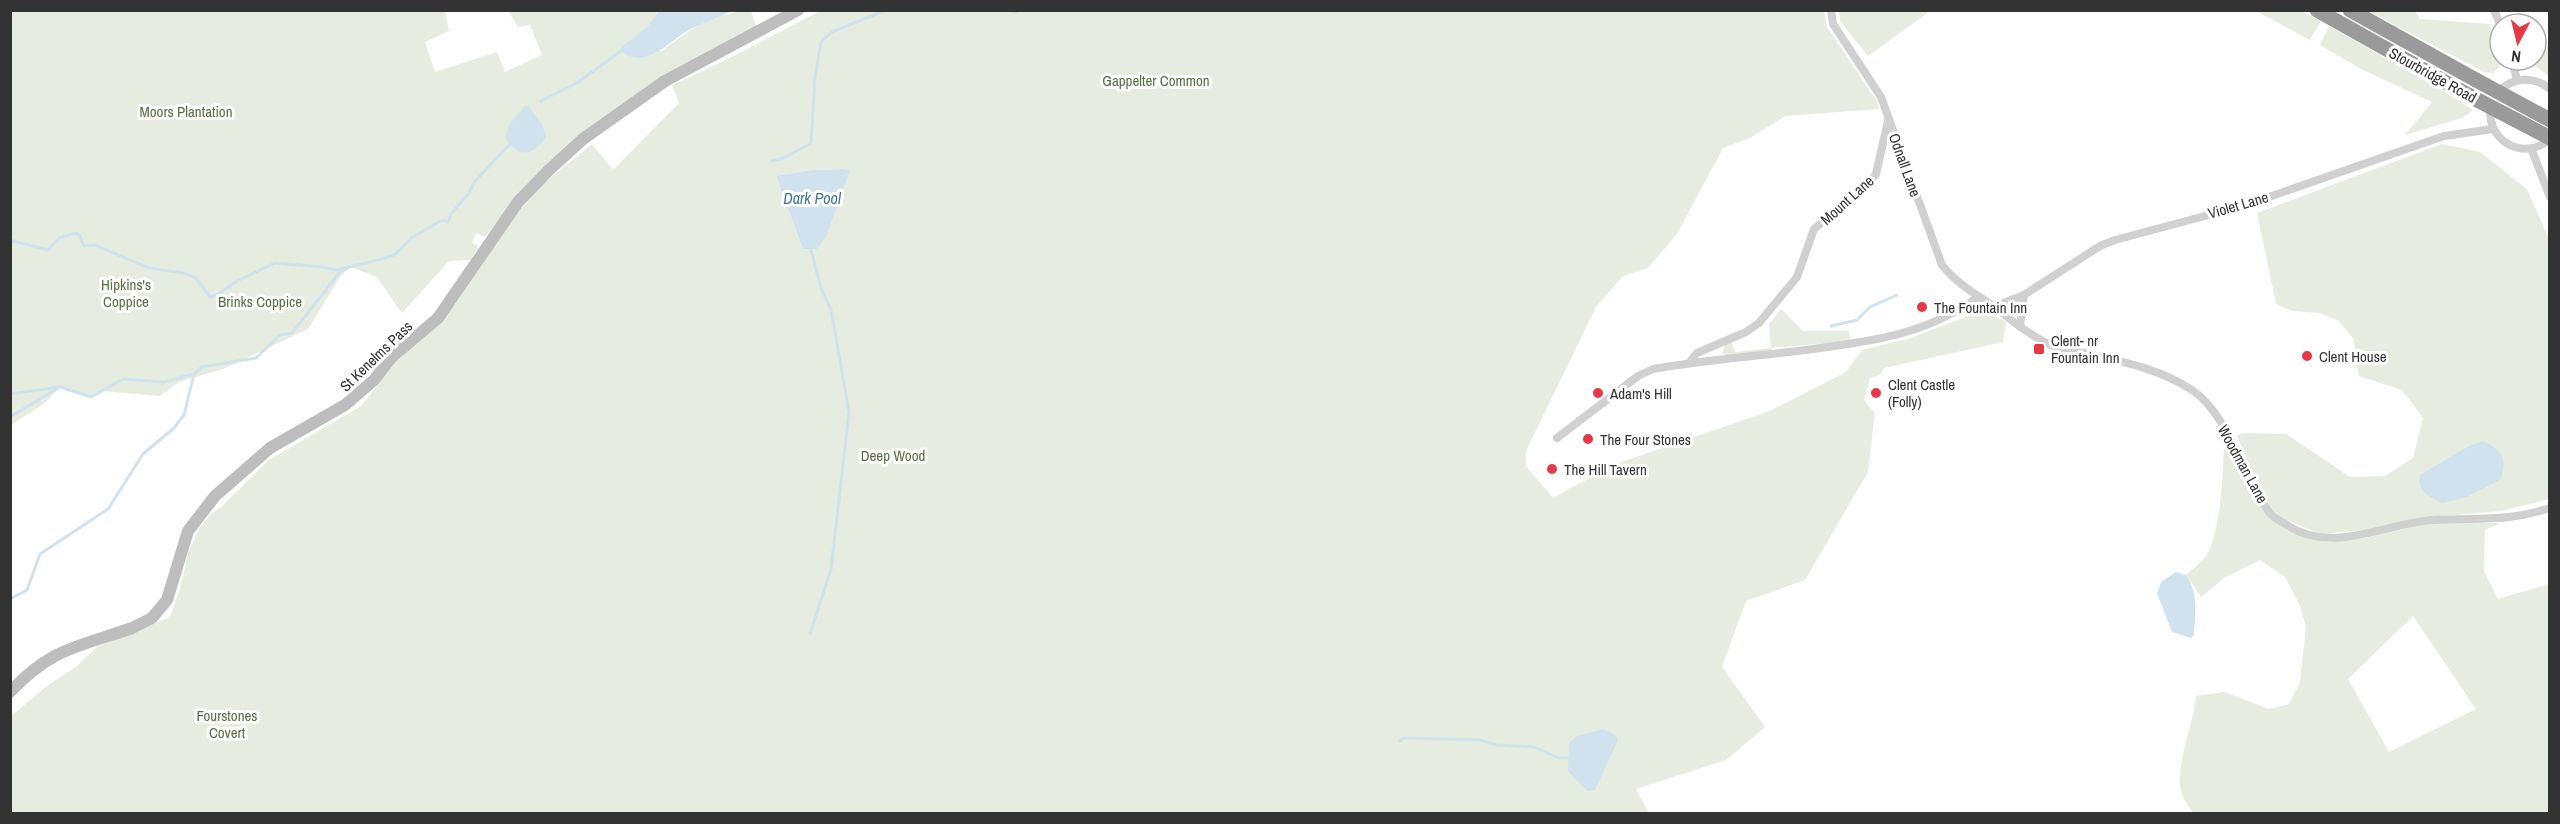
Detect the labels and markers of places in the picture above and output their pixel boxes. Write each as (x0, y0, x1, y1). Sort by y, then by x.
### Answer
place label: The Fountain Inn (1934, 297, 2027, 318)
marker: The Fountain Inn (1915, 300, 1929, 314)
place label: Clent- nr Fountain Inn (2051, 330, 2119, 368)
marker: Clent- nr Fountain Inn (2032, 342, 2046, 356)
place label: Clent House (2319, 346, 2387, 367)
marker: Clent House (2300, 349, 2314, 363)
place label: Clent Castle (Folly) (1888, 374, 1955, 412)
place label: Adam's Hill (1609, 383, 1672, 404)
marker: Adam's Hill (1591, 386, 1605, 400)
marker: Clent Castle (Folly) (1869, 386, 1883, 400)
place label: The Four Stones (1600, 429, 1691, 450)
marker: The Four Stones (1581, 432, 1595, 446)
place label: The Hill Tavern (1564, 459, 1647, 480)
marker: The Hill Tavern (1545, 462, 1559, 476)

